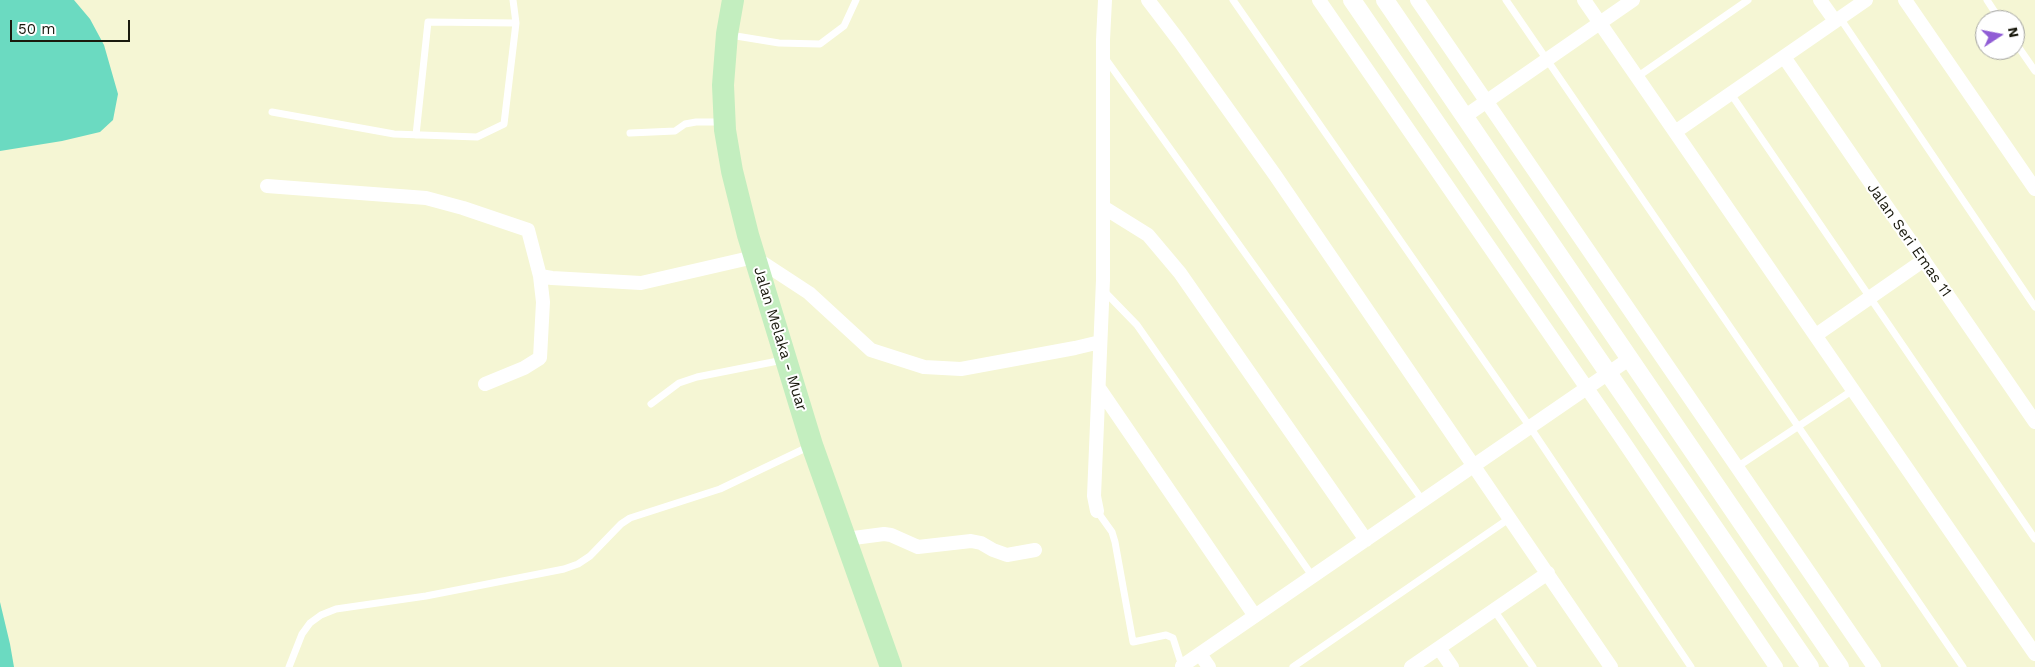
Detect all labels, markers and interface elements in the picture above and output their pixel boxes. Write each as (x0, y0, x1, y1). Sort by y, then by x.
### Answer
scale bar (12, 10, 132, 42)
north arrow (1975, 10, 2025, 60)
text: 50 m (18, 20, 55, 38)
text: N (2005, 26, 2023, 39)
street label: Jalan Seri Emas 11 (1863, 180, 1955, 300)
street label: Jalan Melaka - Muar (749, 265, 811, 413)

